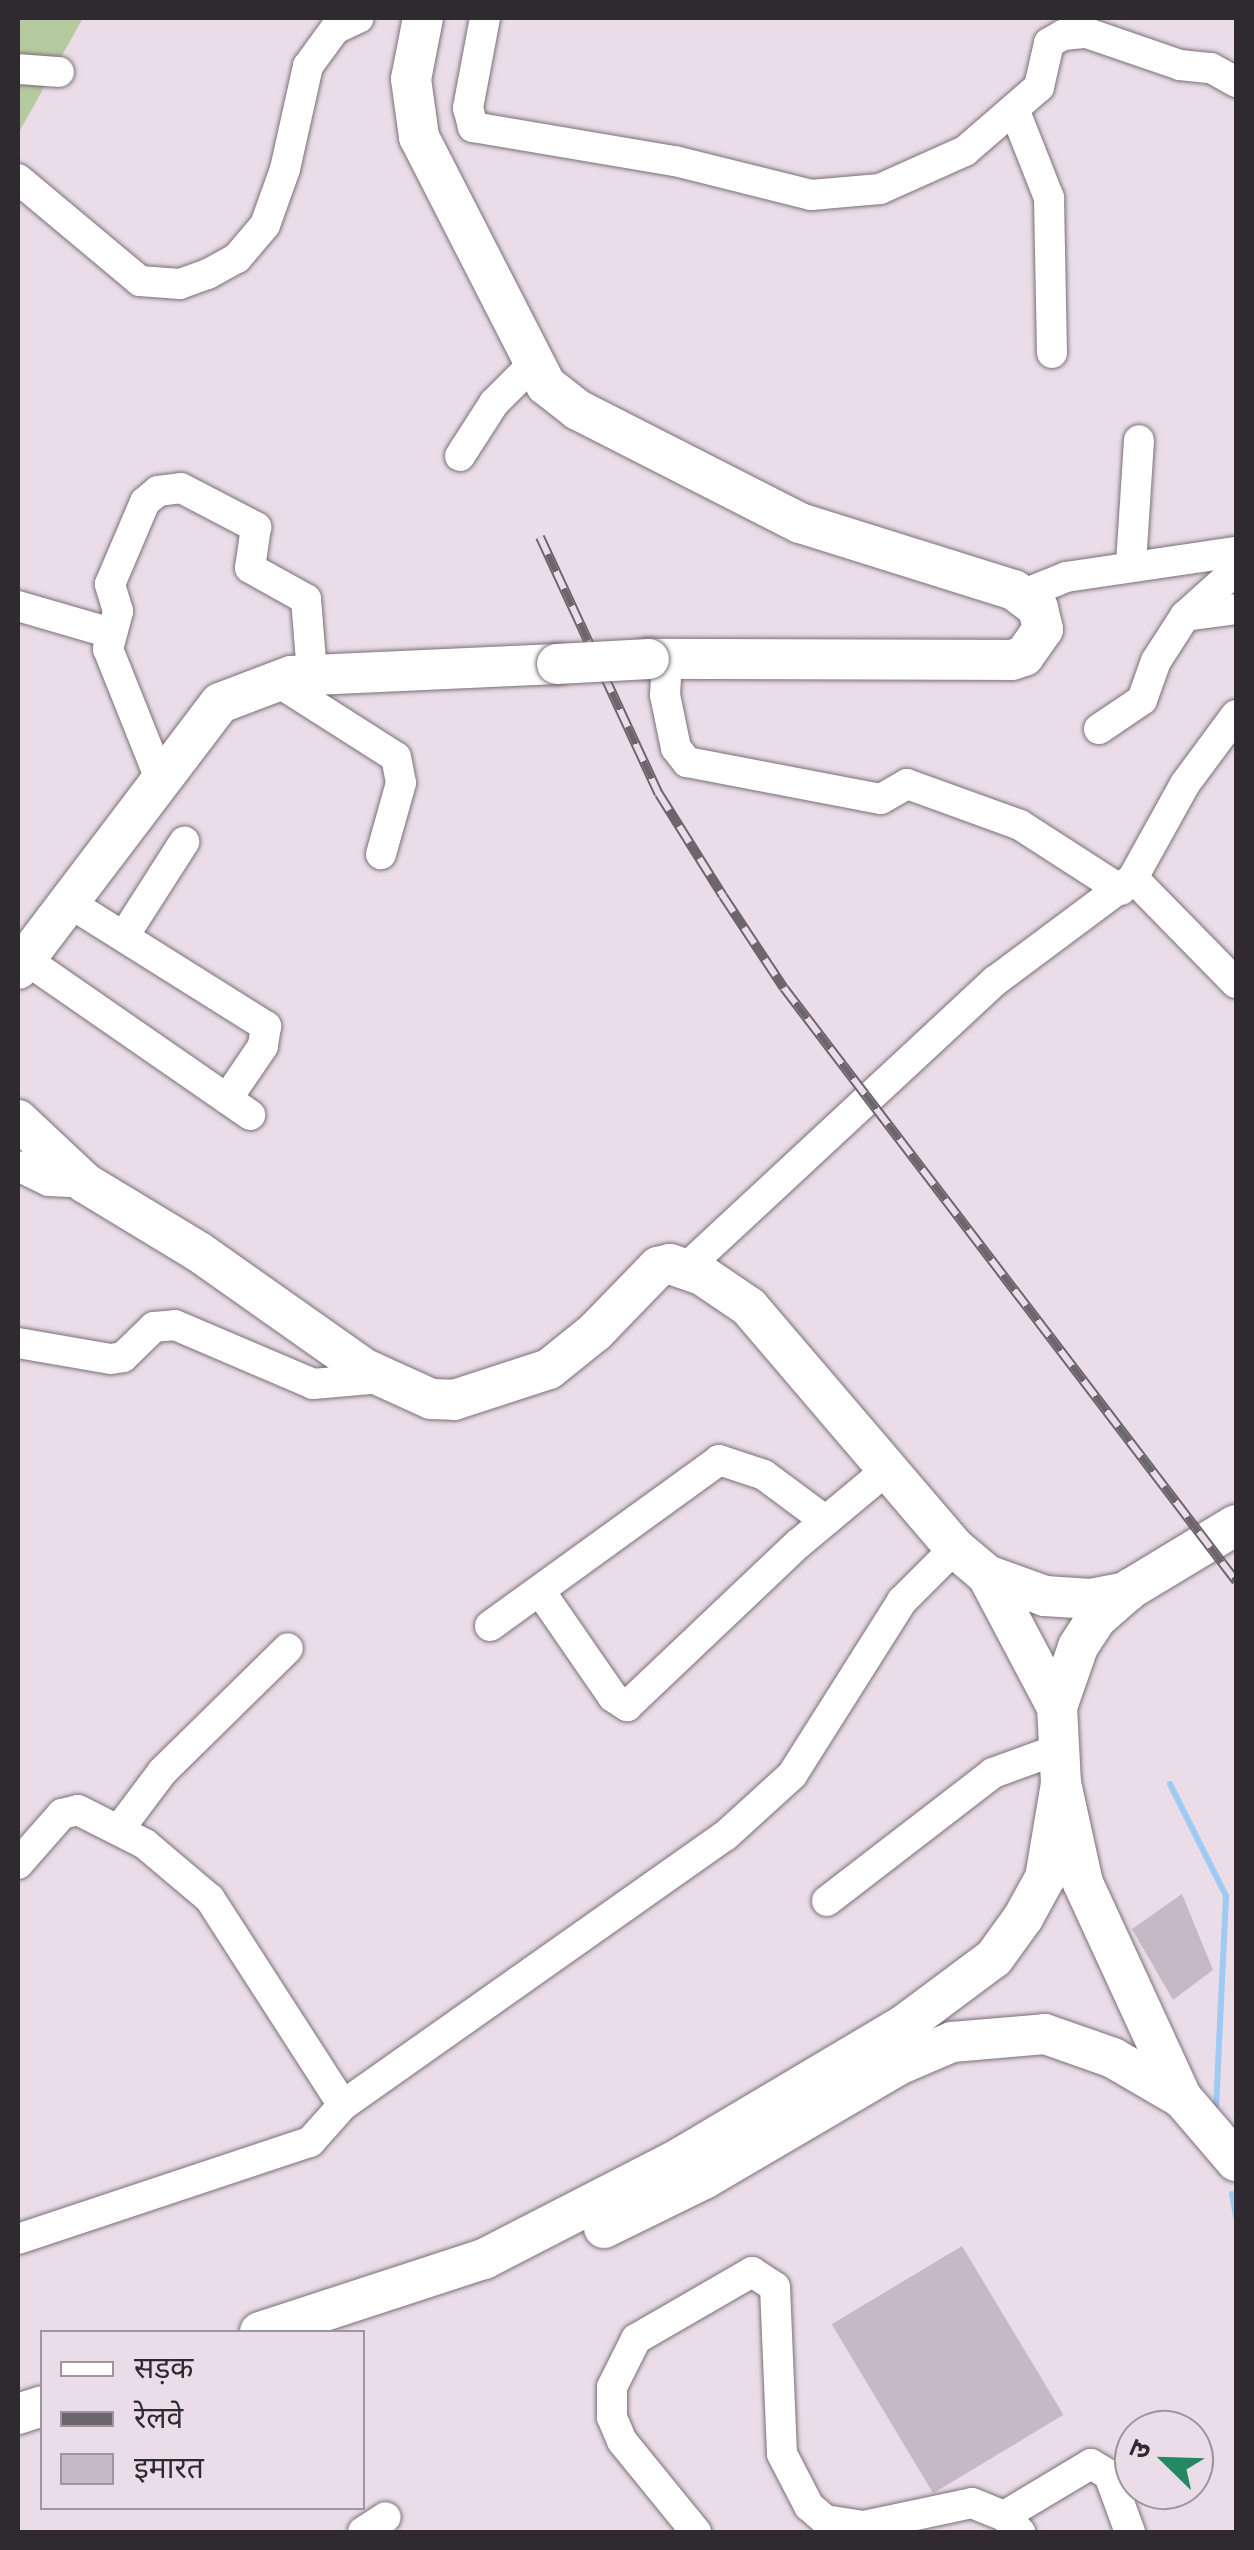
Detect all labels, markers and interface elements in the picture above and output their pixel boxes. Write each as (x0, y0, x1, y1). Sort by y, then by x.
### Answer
legend (40, 2330, 365, 2510)
text: सड़क (134, 2348, 193, 2384)
text: रेलवे (134, 2398, 183, 2434)
north arrow (1114, 2410, 1214, 2510)
text: उ (1119, 2435, 1157, 2463)
text: इमारत (134, 2448, 204, 2484)

